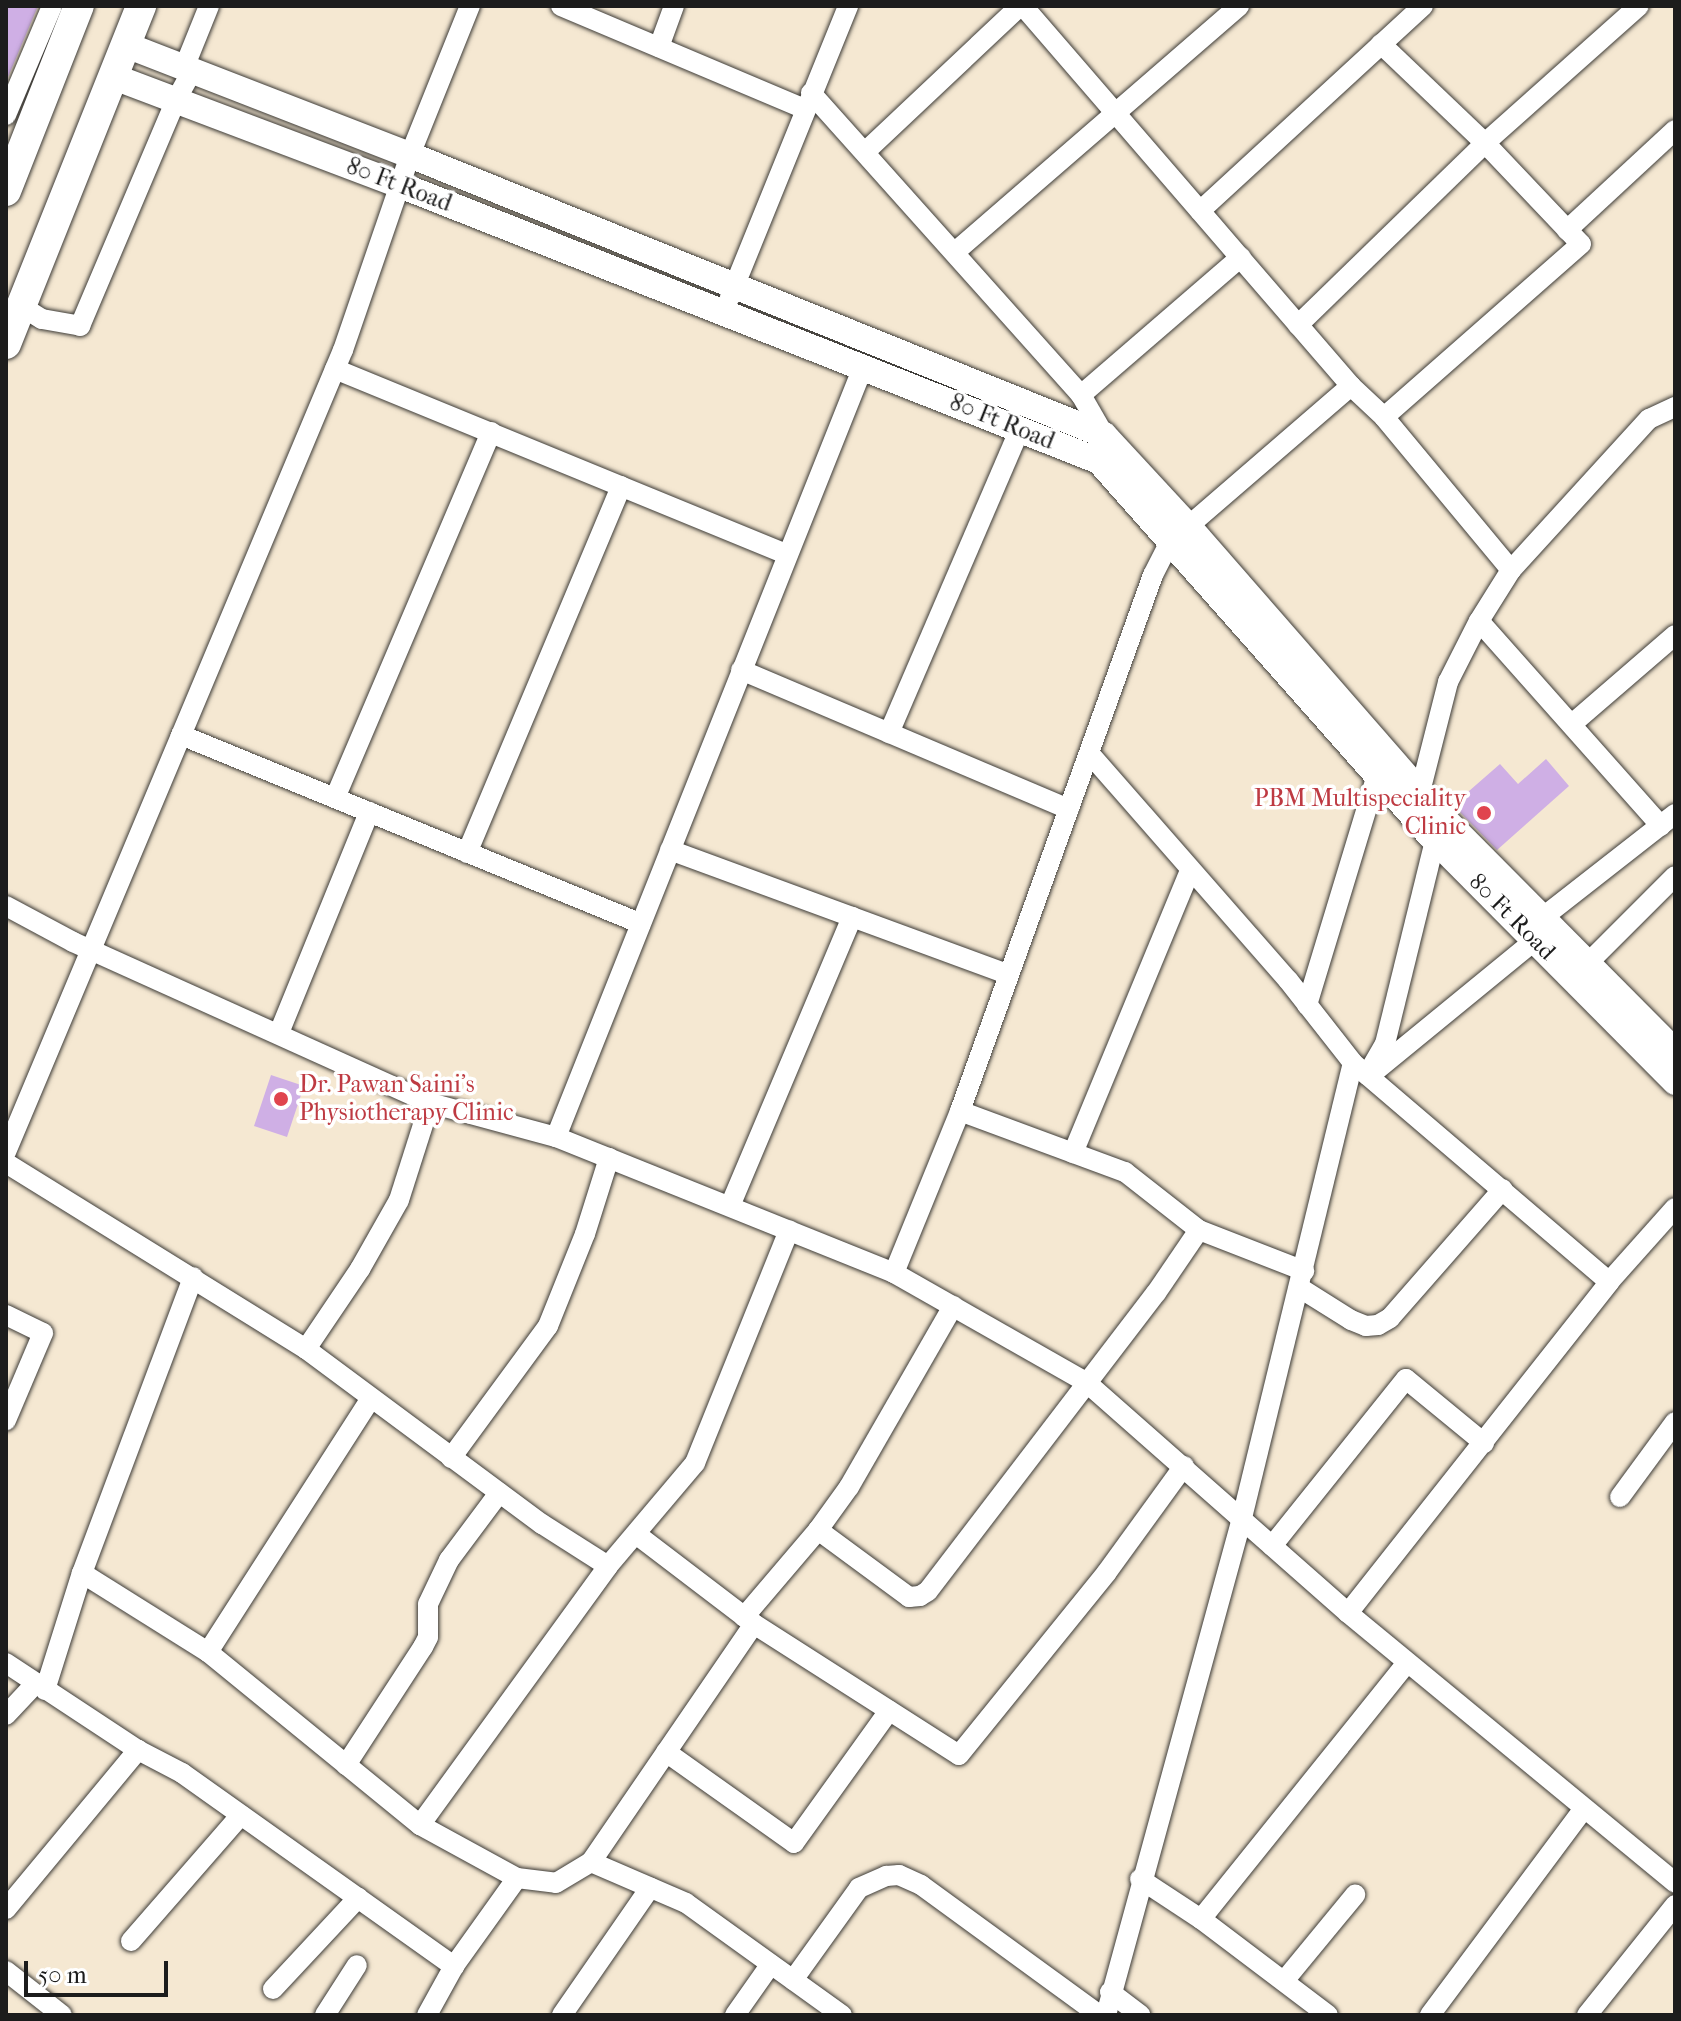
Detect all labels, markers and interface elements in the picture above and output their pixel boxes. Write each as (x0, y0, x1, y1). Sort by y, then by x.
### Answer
street label: 80 Ft Road (342, 152, 456, 218)
street label: 80 Ft Road (945, 388, 1059, 456)
place label: PBM Multispeciality Clinic (1254, 785, 1466, 841)
marker: PBM Multispeciality Clinic (1473, 802, 1495, 824)
street label: 80 Ft Road (1463, 868, 1561, 966)
place label: Dr. Pawan Saini's Physiotherapy Clinic (299, 1071, 513, 1127)
marker: Dr. Pawan Saini's Physiotherapy Clinic (270, 1088, 292, 1110)
scale bar (28, 1945, 172, 1995)
text: 50 m (38, 1961, 87, 1989)

